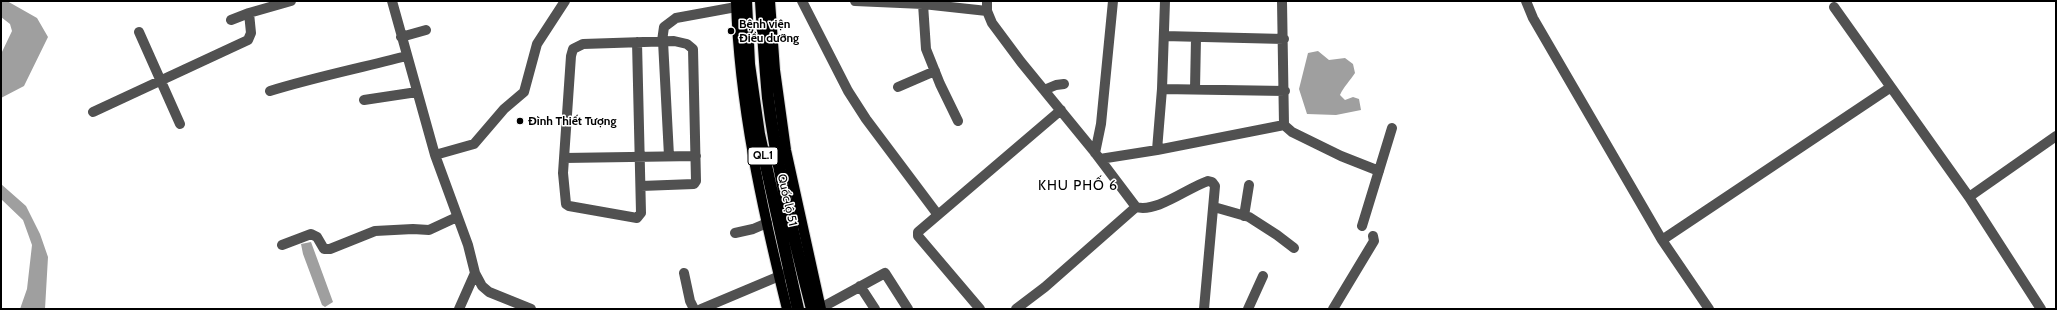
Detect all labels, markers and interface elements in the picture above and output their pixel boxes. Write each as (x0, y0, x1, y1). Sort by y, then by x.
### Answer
place label: Bệnh viện Điều dưỡng (739, 17, 799, 45)
marker: Bệnh viện Điều dưỡng (726, 26, 736, 36)
place label: Đình Thiết Tượng (528, 114, 616, 128)
marker: Đình Thiết Tượng (515, 116, 525, 126)
road number: QL.1 (748, 147, 778, 165)
street label: Quốc lộ 51 (774, 173, 800, 227)
district label: KHU PHỐ 6 (1038, 178, 1118, 194)

